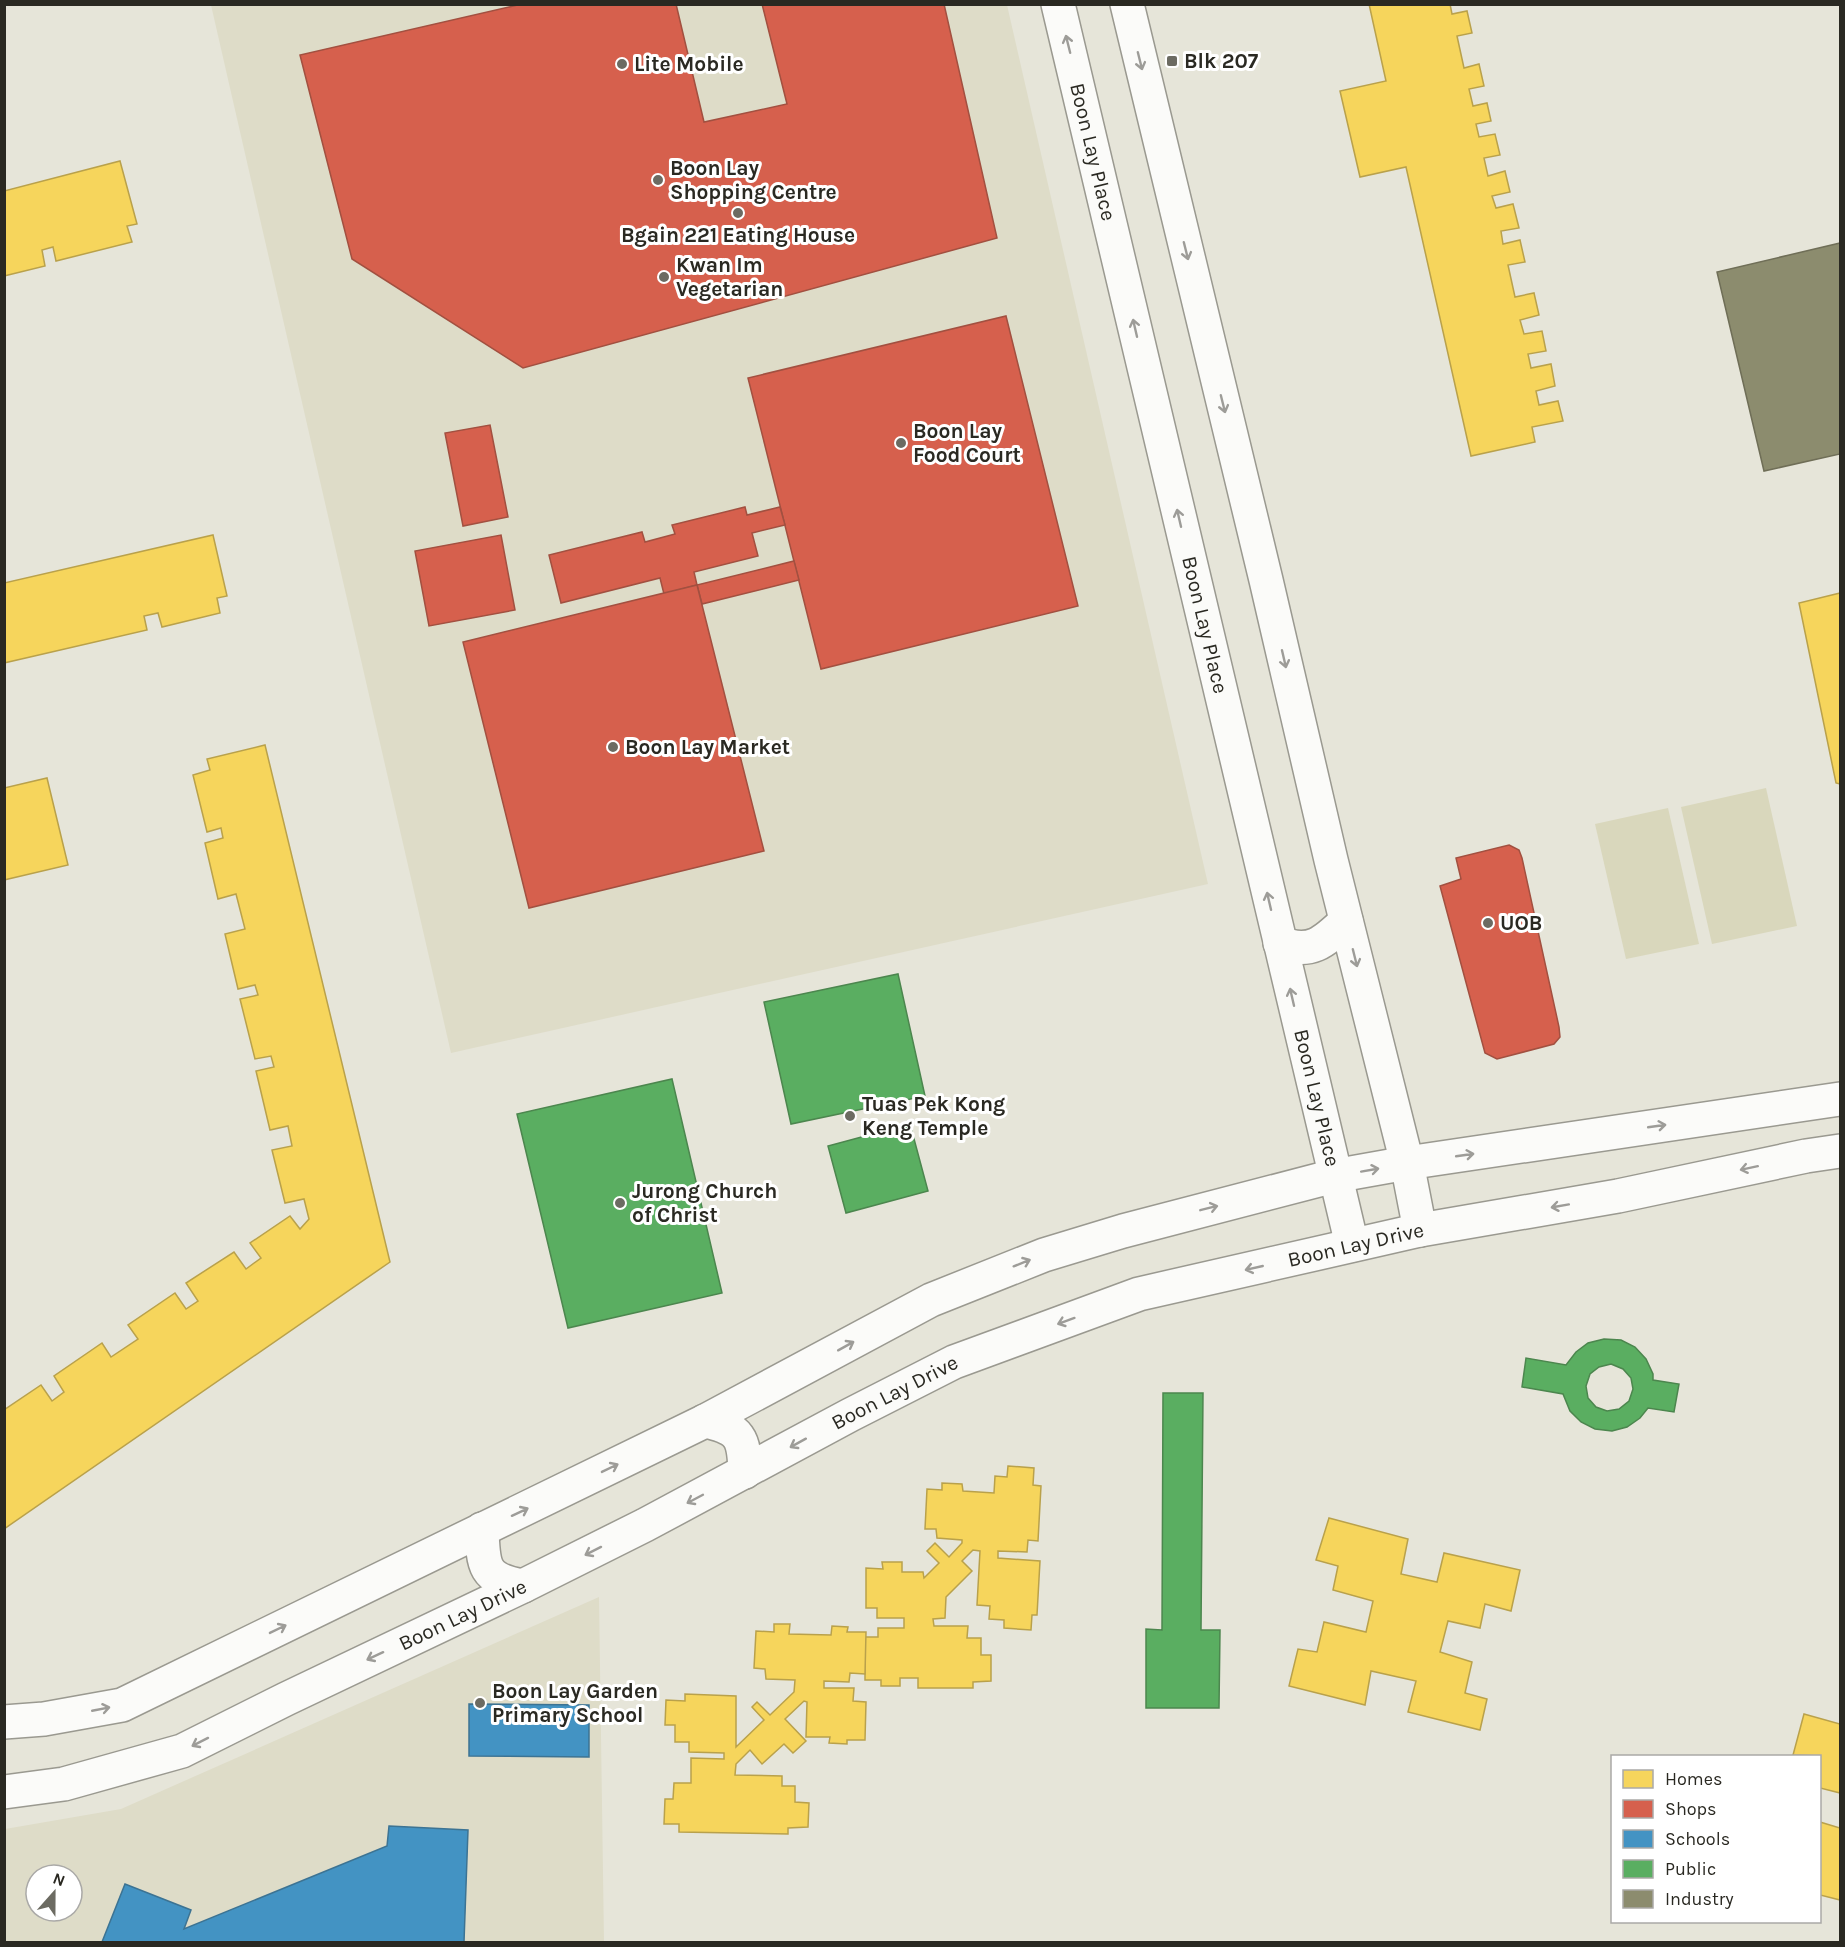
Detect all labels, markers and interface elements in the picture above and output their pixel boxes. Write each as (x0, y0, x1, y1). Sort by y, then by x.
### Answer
one-way arrow (1061, 35, 1073, 54)
place label: Blk 207 (1184, 49, 1259, 73)
place label: Lite Mobile (634, 52, 744, 76)
one-way arrow (1135, 52, 1147, 71)
marker: Blk 207 (1165, 54, 1179, 68)
marker: Lite Mobile (615, 57, 629, 71)
street label: Boon Lay Place (1065, 81, 1121, 223)
place label: Boon Lay Shopping Centre (670, 156, 837, 204)
marker: Boon Lay Shopping Centre (651, 173, 665, 187)
marker: Bgain 221 Eating House (731, 206, 745, 220)
place label: Bgain 221 Eating House (621, 223, 855, 247)
one-way arrow (1181, 241, 1193, 260)
place label: Kwan Im Vegetarian (676, 253, 783, 301)
marker: Kwan Im Vegetarian (657, 270, 671, 284)
one-way arrow (1129, 319, 1141, 338)
one-way arrow (1218, 394, 1230, 413)
place label: Boon Lay Food Court (913, 419, 1021, 467)
marker: Boon Lay Food Court (894, 436, 908, 450)
one-way arrow (1173, 509, 1184, 528)
street label: Boon Lay Place (1177, 554, 1233, 696)
one-way arrow (1279, 649, 1290, 669)
place label: Boon Lay Market (625, 735, 790, 759)
marker: Boon Lay Market (606, 740, 620, 754)
one-way arrow (1263, 892, 1275, 911)
place label: UOB (1500, 911, 1542, 935)
marker: UOB (1481, 916, 1495, 930)
one-way arrow (1350, 948, 1361, 967)
one-way arrow (1285, 988, 1297, 1007)
street label: Boon Lay Place (1289, 1027, 1345, 1169)
place label: Tuas Pek Kong Keng Temple (862, 1092, 1005, 1140)
marker: Tuas Pek Kong Keng Temple (843, 1109, 857, 1123)
one-way arrow (1647, 1120, 1667, 1131)
one-way arrow (1454, 1149, 1474, 1160)
one-way arrow (1740, 1163, 1759, 1174)
one-way arrow (1360, 1164, 1380, 1175)
place label: Jurong Church of Christ (632, 1179, 777, 1227)
marker: Jurong Church of Christ (613, 1196, 627, 1210)
one-way arrow (1551, 1201, 1570, 1212)
one-way arrow (1200, 1202, 1219, 1214)
street label: Boon Lay Drive (1285, 1218, 1426, 1272)
one-way arrow (1013, 1257, 1031, 1268)
one-way arrow (1244, 1262, 1263, 1274)
one-way arrow (1057, 1316, 1076, 1327)
one-way arrow (837, 1340, 854, 1352)
street label: Boon Lay Drive (827, 1350, 962, 1435)
one-way arrow (790, 1438, 808, 1449)
one-way arrow (600, 1462, 618, 1473)
one-way arrow (687, 1493, 704, 1505)
one-way arrow (510, 1505, 528, 1517)
one-way arrow (585, 1545, 602, 1557)
street label: Boon Lay Drive (395, 1574, 531, 1656)
one-way arrow (269, 1622, 287, 1634)
one-way arrow (367, 1651, 385, 1663)
place label: Boon Lay Garden Primary School (492, 1679, 658, 1727)
marker: Boon Lay Garden Primary School (473, 1696, 487, 1710)
one-way arrow (91, 1703, 111, 1714)
one-way arrow (192, 1737, 210, 1749)
legend (1611, 1755, 1821, 1923)
text: Homes (1665, 1768, 1722, 1790)
text: Shops (1665, 1798, 1717, 1820)
text: Schools (1665, 1828, 1730, 1850)
text: Public (1665, 1858, 1716, 1880)
north arrow (24, 1863, 84, 1923)
text: N (50, 1869, 68, 1890)
text: Industry (1665, 1888, 1734, 1910)

